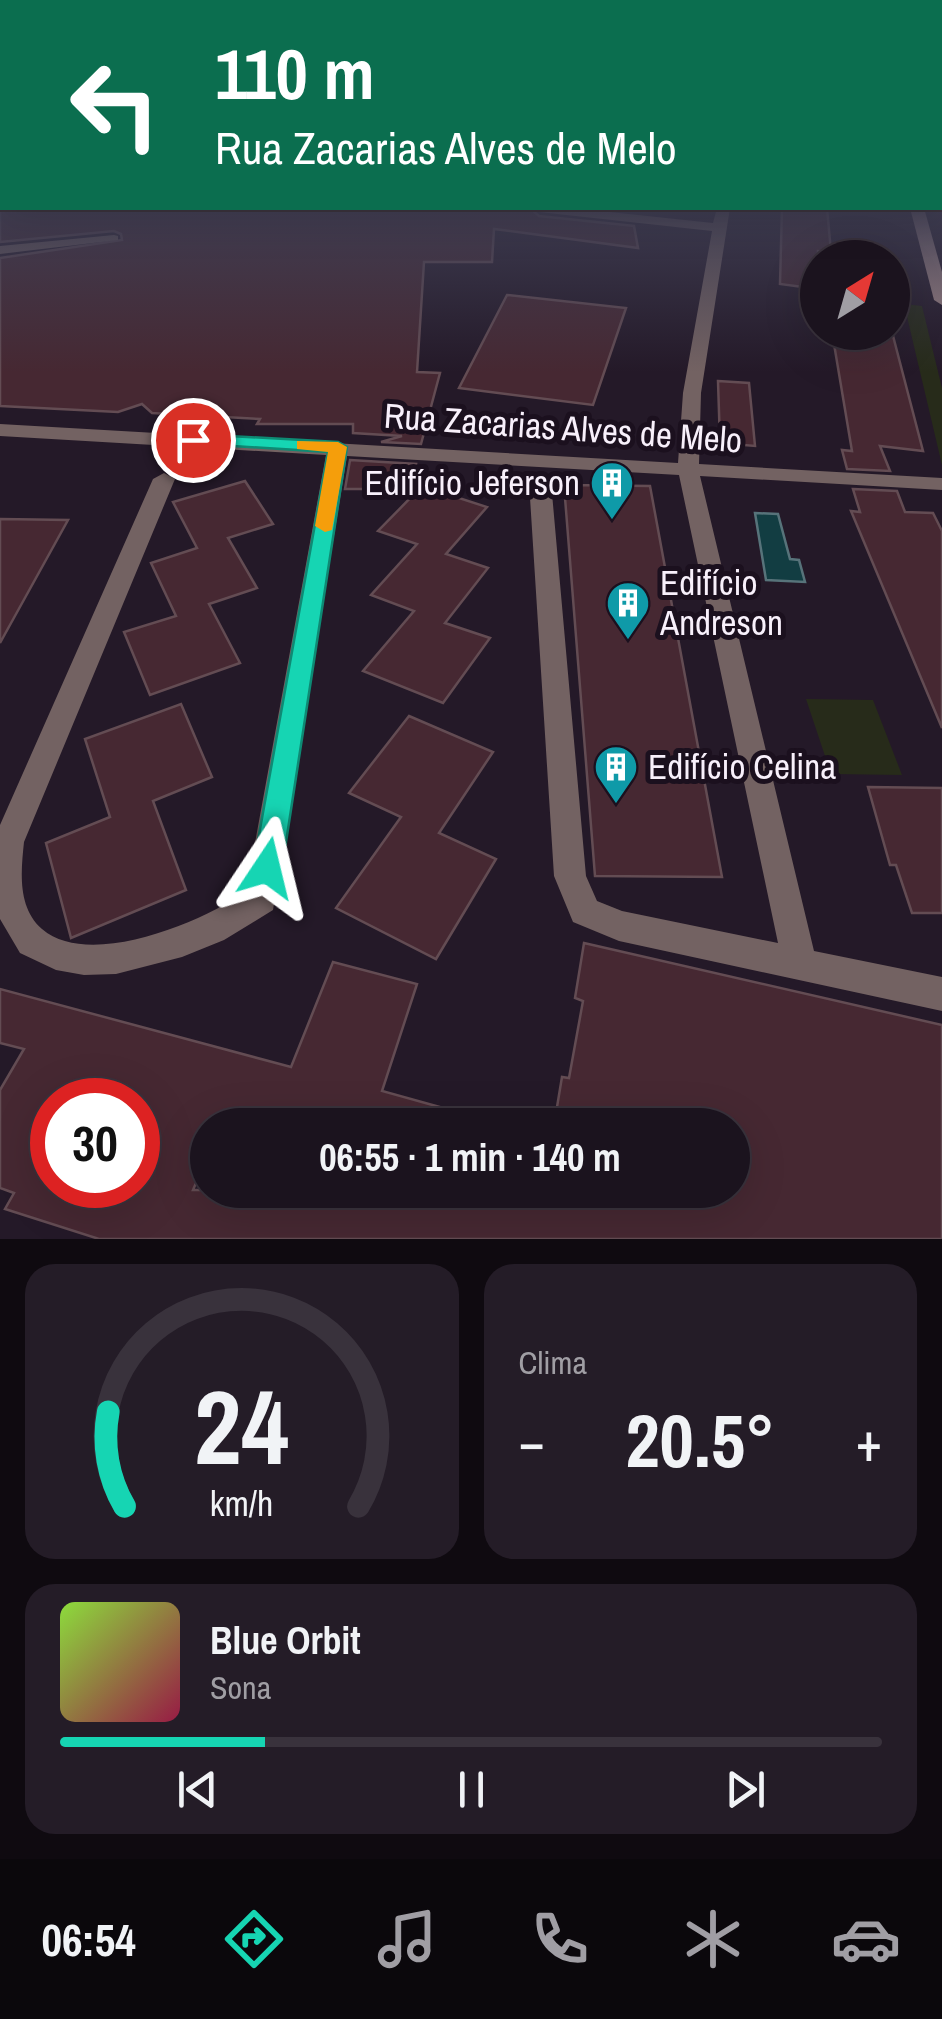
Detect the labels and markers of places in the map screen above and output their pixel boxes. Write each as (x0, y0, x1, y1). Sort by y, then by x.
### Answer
pin (151, 398, 236, 483)
place label: Edifício Jeferson (365, 459, 580, 506)
building icon: Edifício Jeferson (589, 460, 635, 521)
place label: Edifício Andreson (659, 559, 783, 646)
building icon: Edifício Andreson (605, 580, 651, 641)
place label: Edifício Celina (648, 743, 836, 790)
building icon: Edifício Celina (593, 744, 639, 805)

